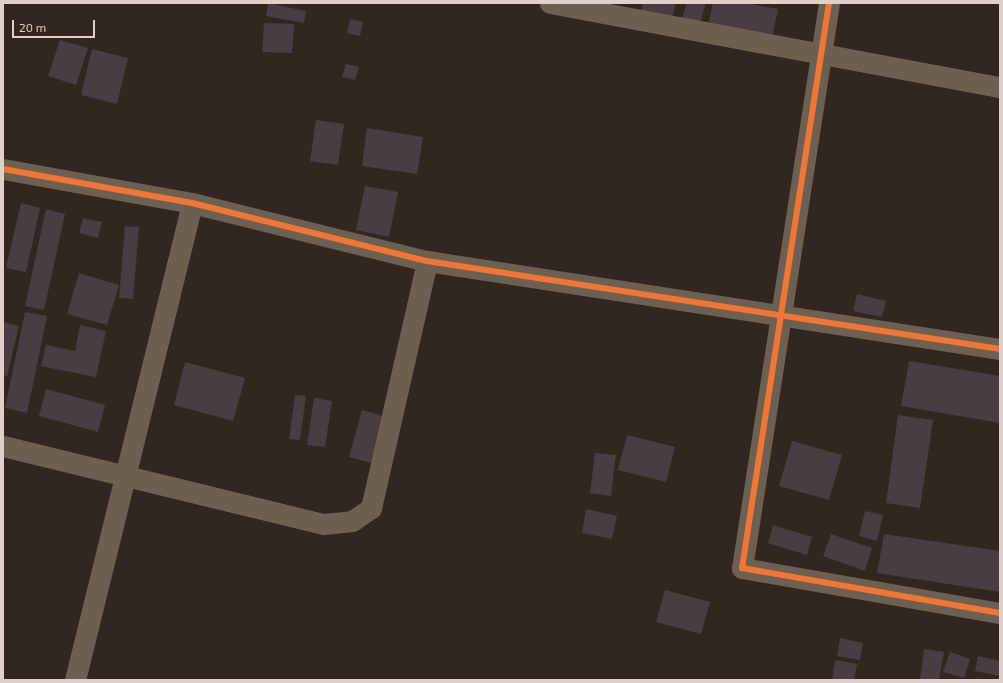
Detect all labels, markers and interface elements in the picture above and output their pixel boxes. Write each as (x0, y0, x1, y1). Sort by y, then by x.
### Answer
scale bar (14, 12, 97, 38)
text: 20 m (19, 20, 46, 34)

